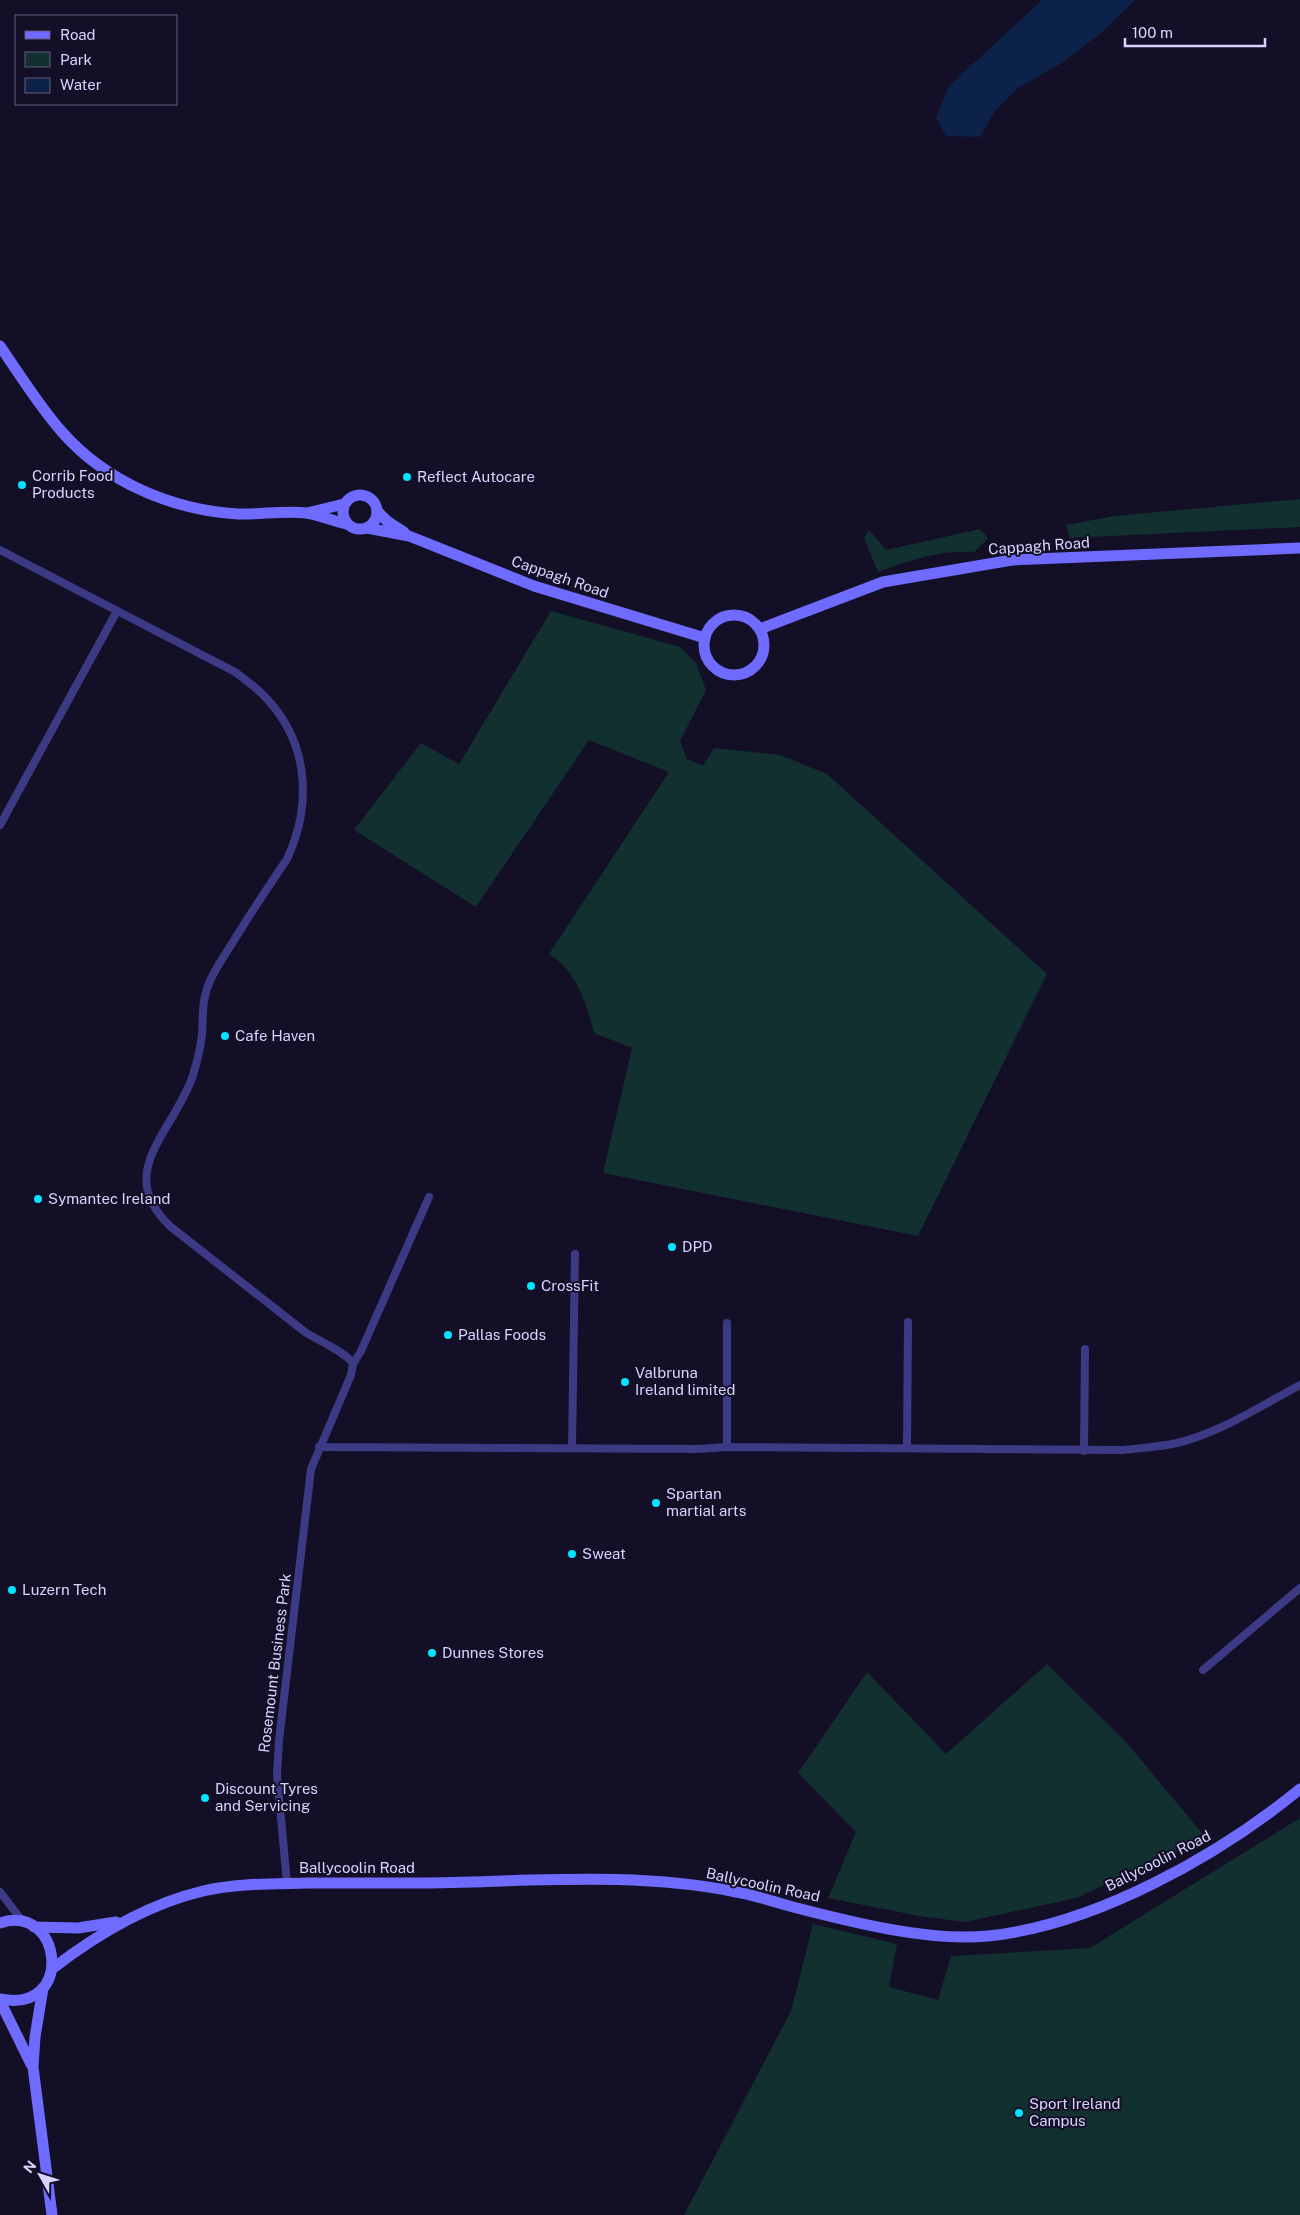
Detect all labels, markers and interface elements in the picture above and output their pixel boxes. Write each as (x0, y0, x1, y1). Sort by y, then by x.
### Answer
legend (15, 15, 178, 105)
scale bar (1125, 15, 1265, 47)
text: 100 m (1132, 24, 1173, 41)
text: Road (60, 26, 96, 43)
text: Park (60, 51, 92, 68)
text: Water (60, 76, 102, 93)
place label: Corrib Food Products (32, 467, 113, 501)
place label: Reflect Autocare (417, 468, 535, 485)
marker: Reflect Autocare (401, 471, 413, 483)
marker: Corrib Food Products (16, 479, 28, 491)
street label: Cappagh Road (988, 533, 1090, 558)
street label: Cappagh Road (509, 552, 611, 601)
place label: Cafe Haven (235, 1027, 315, 1044)
marker: Cafe Haven (219, 1030, 231, 1042)
place label: Symantec Ireland (48, 1190, 170, 1207)
marker: Symantec Ireland (32, 1193, 44, 1205)
place label: DPD (682, 1238, 712, 1255)
marker: DPD (666, 1241, 678, 1253)
place label: CrossFit (541, 1277, 599, 1294)
marker: CrossFit (525, 1280, 537, 1292)
place label: Pallas Foods (458, 1326, 546, 1343)
marker: Pallas Foods (442, 1329, 454, 1341)
place label: Valbruna Ireland limited (635, 1364, 736, 1398)
marker: Valbruna Ireland limited (619, 1376, 631, 1388)
place label: Spartan martial arts (666, 1485, 746, 1519)
marker: Spartan martial arts (650, 1497, 662, 1509)
place label: Sweat (582, 1545, 626, 1562)
marker: Sweat (566, 1548, 578, 1560)
street label: Rosemount Business Park (255, 1572, 294, 1754)
place label: Luzern Tech (22, 1581, 106, 1598)
marker: Luzern Tech (6, 1584, 18, 1596)
place label: Dunnes Stores (442, 1644, 544, 1661)
marker: Dunnes Stores (426, 1647, 438, 1659)
place label: Discount Tyres and Servicing (215, 1780, 318, 1814)
marker: Discount Tyres and Servicing (199, 1792, 211, 1804)
street label: Ballycoolin Road (1102, 1827, 1213, 1894)
street label: Ballycoolin Road (299, 1859, 415, 1876)
street label: Ballycoolin Road (705, 1864, 822, 1905)
place label: Sport Ireland Campus (1029, 2095, 1120, 2129)
marker: Sport Ireland Campus (1013, 2107, 1025, 2119)
north arrow (15, 2150, 65, 2200)
text: N (20, 2158, 40, 2176)

